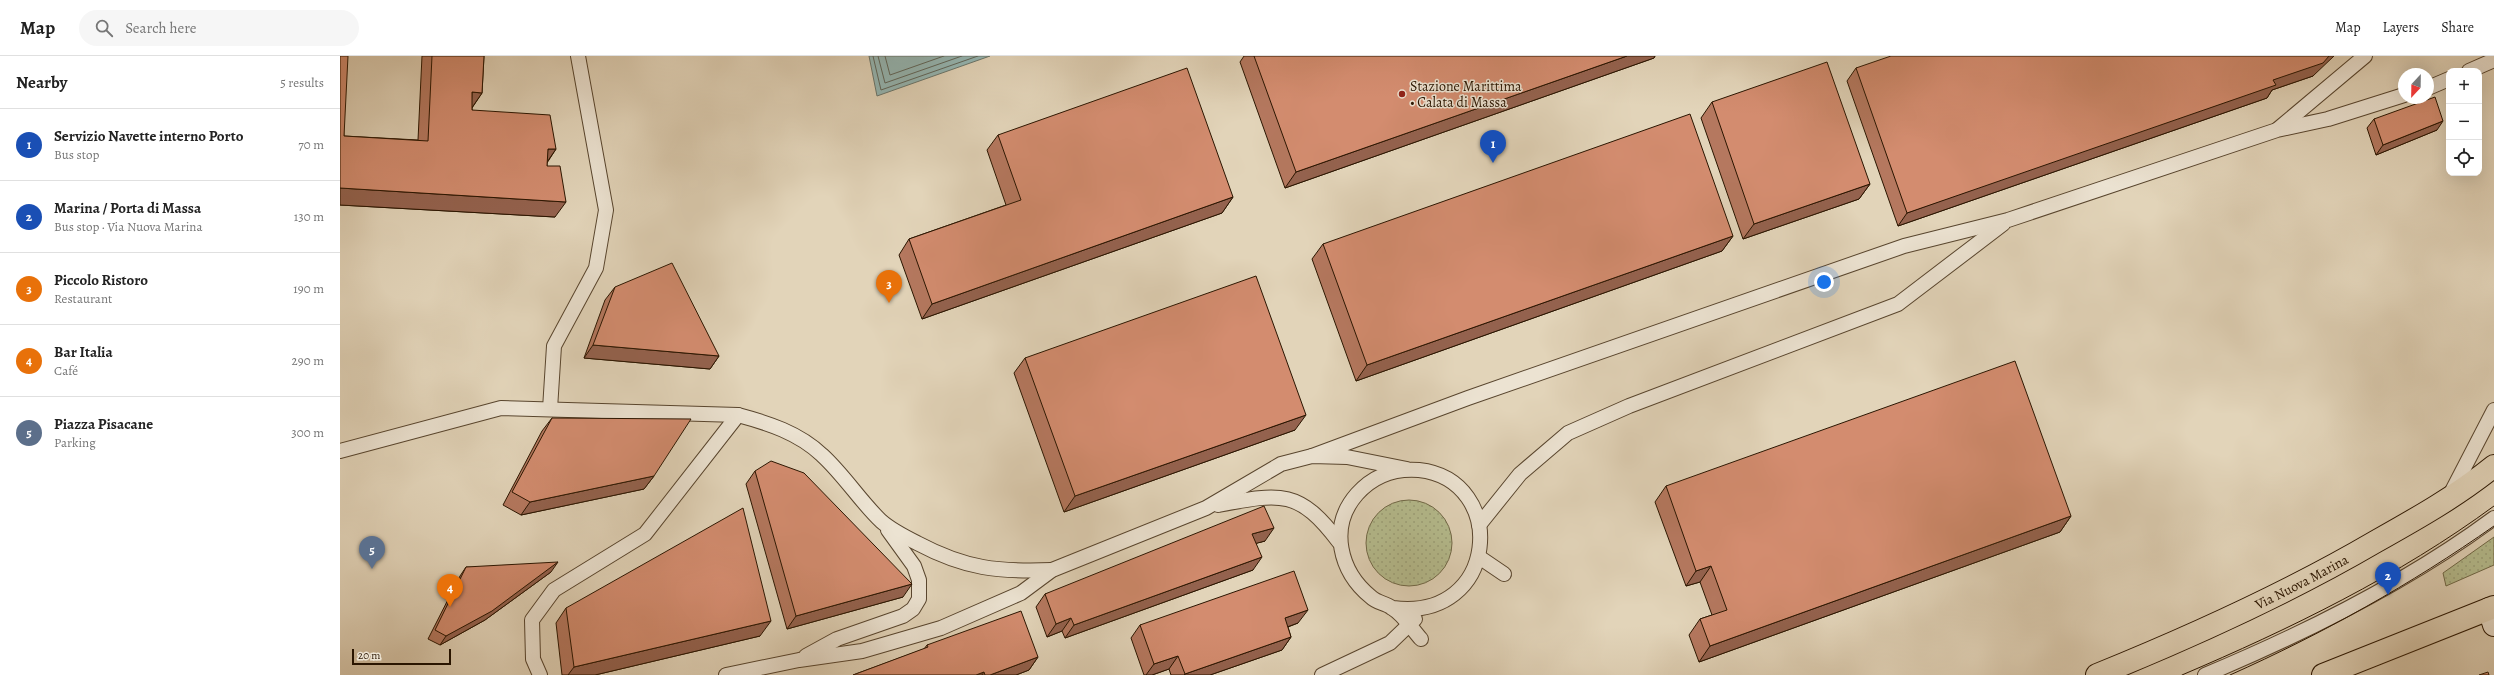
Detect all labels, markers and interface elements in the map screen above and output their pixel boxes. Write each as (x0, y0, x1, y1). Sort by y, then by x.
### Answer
search box (79, 10, 359, 46)
text: Map (20, 15, 55, 41)
icon: search (93, 17, 115, 39)
text: Search here (125, 18, 197, 38)
text: Map (2335, 18, 2361, 37)
text: Layers (2383, 18, 2419, 37)
text: Share (2441, 18, 2474, 37)
north arrow (2398, 68, 2434, 104)
map controls (2446, 68, 2482, 176)
button: + (2446, 68, 2482, 104)
text: Nearby (16, 71, 67, 94)
text: 5 results (280, 74, 324, 91)
place label: Stazione Marittima • Calata di Massa (1410, 77, 1522, 112)
marker: Stazione Marittima • Calata di Massa (1397, 89, 1407, 99)
button: − (2446, 104, 2482, 140)
text: Servizio Navette interno Porto (54, 126, 243, 146)
pin: 1 (1480, 130, 1506, 163)
text: 1 (27, 136, 31, 153)
text: 70 m (298, 136, 324, 153)
button: locate (2446, 140, 2482, 176)
text: Bus stop (54, 146, 99, 163)
text: Marina / Porta di Massa (54, 198, 201, 218)
text: 2 (26, 208, 32, 225)
text: 130 m (294, 208, 324, 225)
text: Bus stop · Via Nuova Marina (54, 218, 203, 235)
text: Piccolo Ristoro (54, 270, 148, 290)
pin: 3 (876, 270, 902, 303)
your location (1814, 272, 1834, 292)
text: 3 (26, 280, 32, 297)
text: 190 m (293, 280, 324, 297)
text: Restaurant (54, 290, 112, 307)
text: Bar Italia (54, 342, 113, 362)
text: 4 (26, 352, 32, 369)
text: 290 m (292, 352, 324, 369)
text: Café (54, 362, 78, 379)
text: Piazza Pisacane (54, 414, 153, 434)
text: 5 (26, 424, 32, 441)
text: 300 m (291, 424, 324, 441)
text: Parking (54, 434, 96, 451)
pin: 5 (359, 536, 385, 569)
street label: Via Nuova Marina (2251, 549, 2352, 614)
pin: 2 (2375, 562, 2401, 595)
pin: 4 (437, 574, 463, 607)
scale bar (352, 647, 451, 666)
text: 20 m (358, 648, 380, 663)

